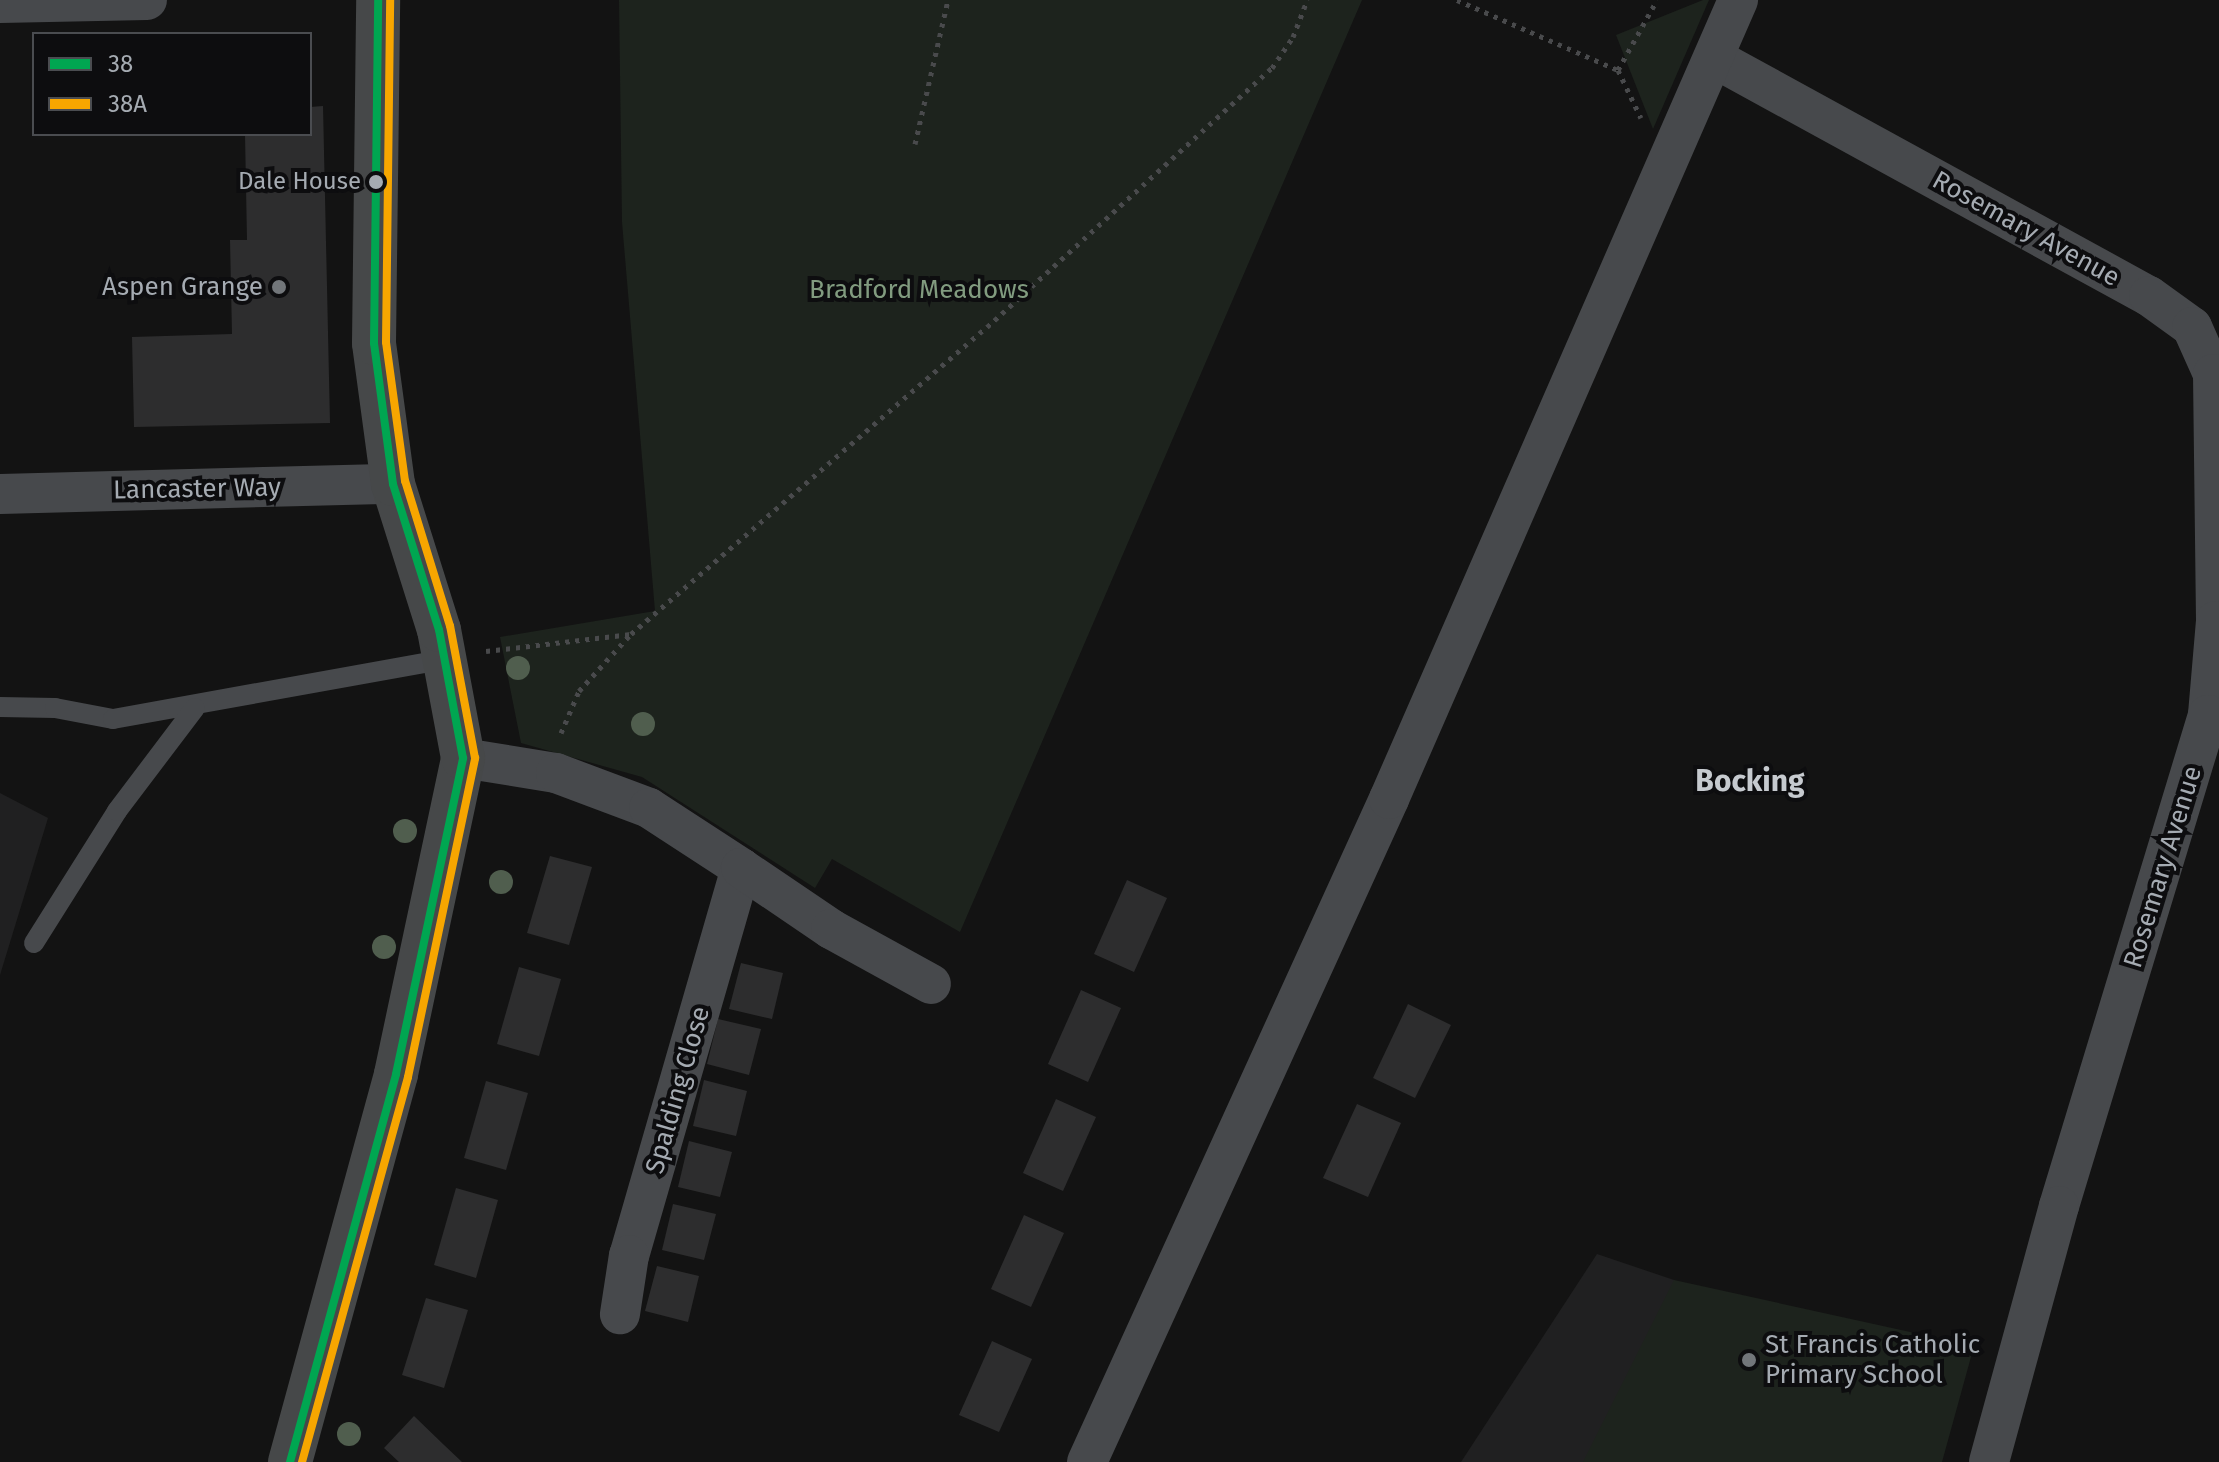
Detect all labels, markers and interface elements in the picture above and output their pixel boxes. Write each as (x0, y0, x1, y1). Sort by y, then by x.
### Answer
legend (32, 32, 312, 136)
text: 38 (108, 50, 133, 78)
text: 38A (108, 90, 147, 118)
street label: Rosemary Avenue (1927, 165, 2125, 293)
place label: Dale House (238, 168, 361, 196)
marker: Dale House (368, 174, 384, 190)
place label: Aspen Grange (102, 271, 263, 303)
park label: Bradford Meadows (809, 274, 1029, 306)
marker: Aspen Grange (270, 278, 288, 296)
street label: Lancaster Way (113, 472, 281, 506)
street label: Rosemary Avenue (2117, 762, 2209, 972)
district label: Bocking (1695, 763, 1805, 799)
street label: Spalding Close (639, 1003, 717, 1177)
place label: St Francis Catholic Primary School (1765, 1329, 1980, 1390)
marker: St Francis Catholic Primary School (1740, 1351, 1758, 1369)

